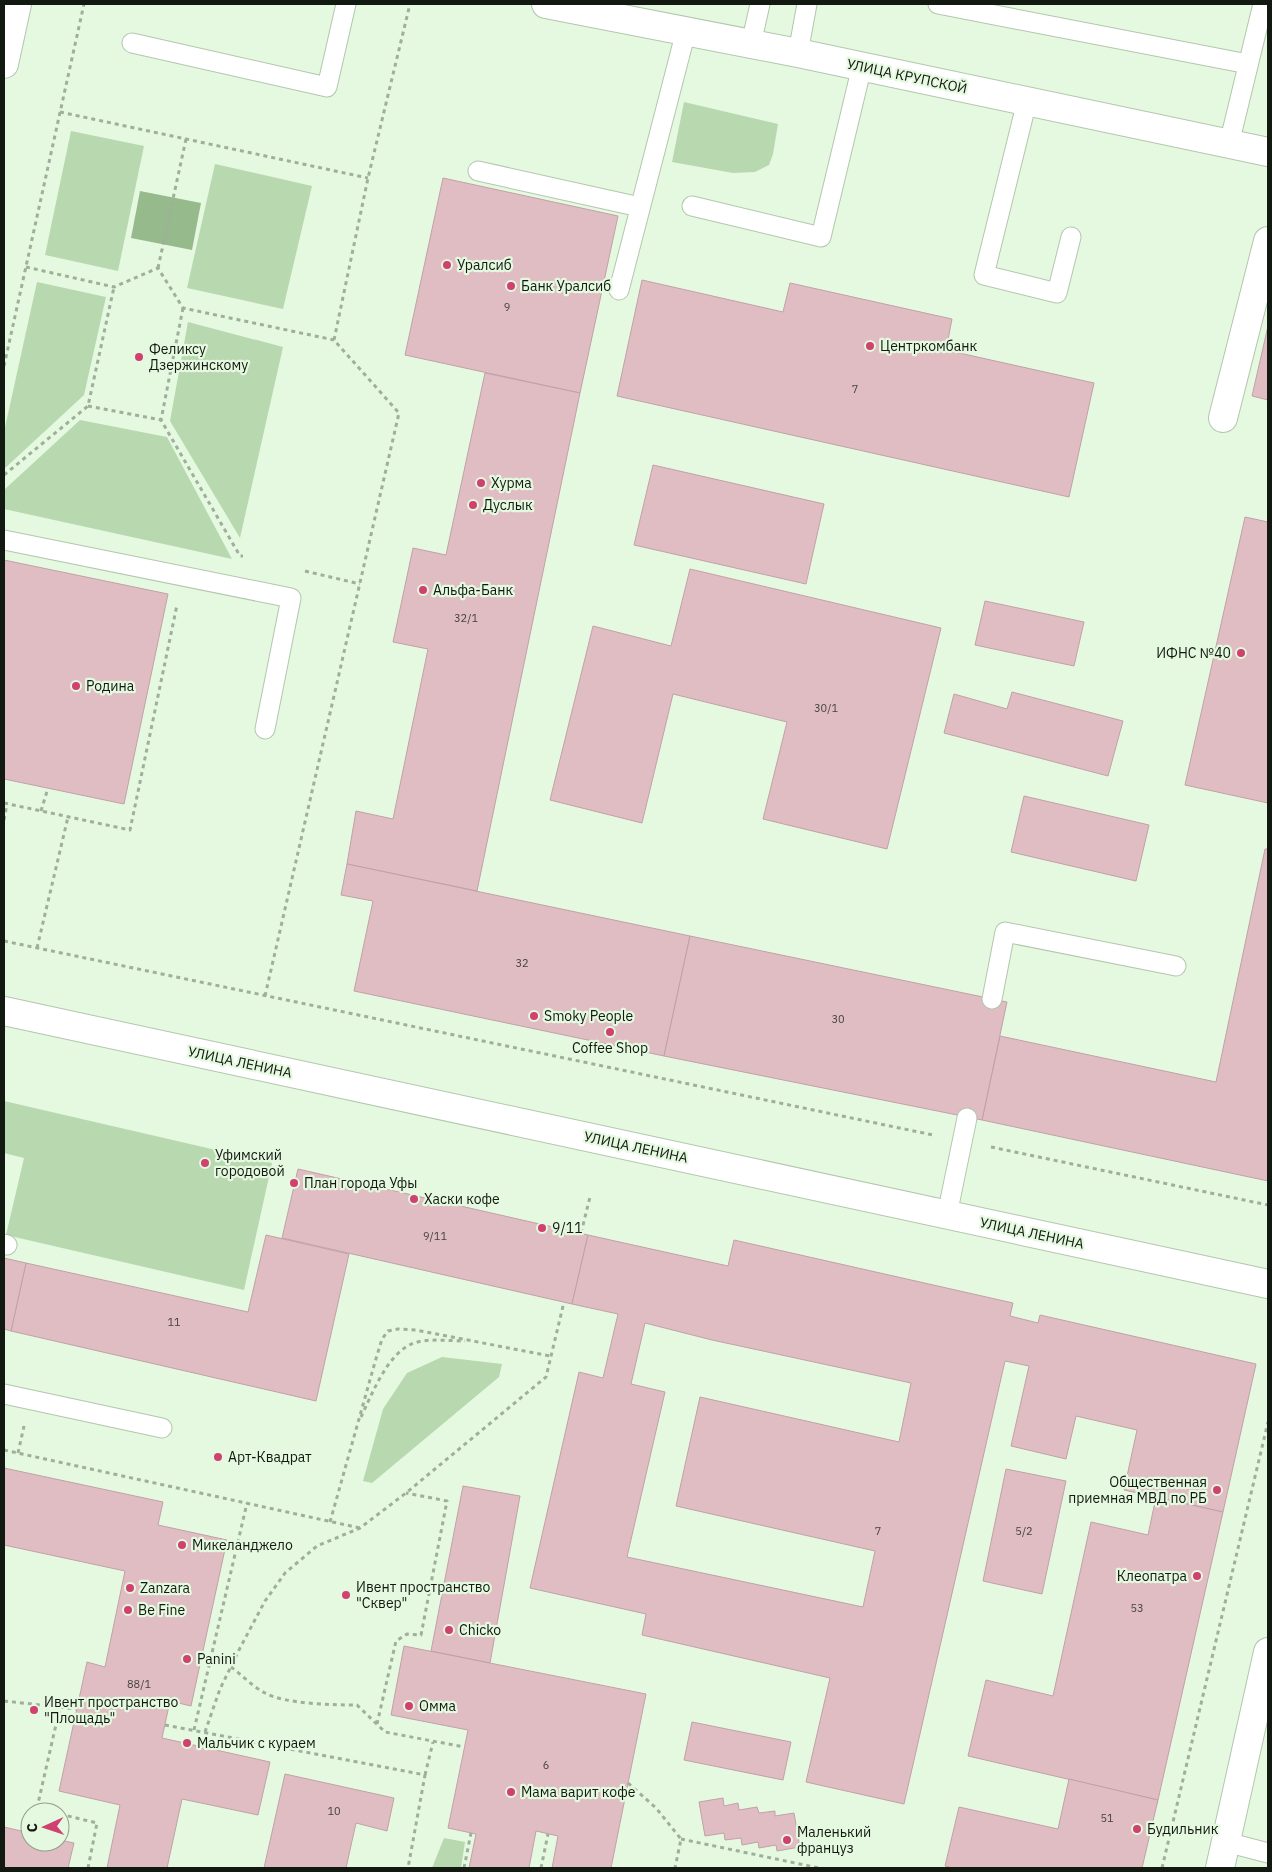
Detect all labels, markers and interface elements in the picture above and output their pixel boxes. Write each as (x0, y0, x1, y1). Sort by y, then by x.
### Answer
street label: УЛИЦА КРУПСКОЙ (845, 53, 969, 98)
place label: Уралсиб (457, 256, 512, 274)
marker: Уралсиб (441, 259, 453, 271)
place label: Банк Уралсиб (521, 277, 611, 295)
marker: Банк Уралсиб (505, 280, 517, 292)
house number: 9 (504, 300, 510, 314)
place label: Центркомбанк (880, 337, 977, 355)
place label: Феликсу Дзержинскому (149, 340, 248, 374)
marker: Центркомбанк (864, 340, 876, 352)
marker: Феликсу Дзержинскому (133, 351, 145, 363)
house number: 7 (852, 382, 858, 396)
place label: Хурма (491, 474, 532, 492)
marker: Хурма (475, 477, 487, 489)
place label: Дуслык (483, 496, 533, 514)
marker: Дуслык (467, 499, 479, 511)
place label: Альфа-Банк (433, 581, 513, 599)
marker: Альфа-Банк (417, 584, 429, 596)
house number: 32/1 (454, 611, 478, 625)
place label: ИФНС №40 (1156, 644, 1231, 662)
marker: ИФНС №40 (1235, 647, 1247, 659)
place label: Родина (86, 677, 135, 695)
marker: Родина (70, 680, 82, 692)
house number: 30/1 (814, 701, 838, 715)
house number: 32 (515, 956, 529, 970)
place label: Smoky People (544, 1007, 634, 1025)
marker: Smoky People (528, 1010, 540, 1022)
house number: 30 (831, 1012, 845, 1026)
marker: Coffee Shop (604, 1026, 616, 1038)
place label: Coffee Shop (572, 1039, 648, 1057)
street label: УЛИЦА ЛЕНИНА (186, 1042, 294, 1082)
street label: УЛИЦА ЛЕНИНА (582, 1127, 690, 1167)
place label: Уфимский городовой (215, 1146, 285, 1180)
marker: Уфимский городовой (199, 1157, 211, 1169)
place label: План города Уфы (304, 1174, 417, 1192)
marker: План города Уфы (288, 1177, 300, 1189)
place label: Хаски кофе (424, 1190, 500, 1208)
marker: Хаски кофе (408, 1193, 420, 1205)
street label: УЛИЦА ЛЕНИНА (978, 1213, 1086, 1253)
place label: 9/11 (552, 1219, 583, 1237)
marker: 9/11 (536, 1222, 548, 1234)
house number: 9/11 (423, 1229, 447, 1243)
house number: 11 (167, 1315, 181, 1329)
place label: Арт-Квадрат (228, 1448, 312, 1466)
marker: Арт-Квадрат (212, 1451, 224, 1463)
place label: Общественная приемная МВД по РБ (1068, 1473, 1207, 1507)
marker: Общественная приемная МВД по РБ (1211, 1484, 1223, 1496)
house number: 7 (875, 1524, 881, 1538)
house number: 5/2 (1015, 1524, 1033, 1538)
place label: Микеланджело (192, 1536, 293, 1554)
marker: Микеланджело (176, 1539, 188, 1551)
place label: Клеопатра (1117, 1567, 1188, 1585)
marker: Клеопатра (1191, 1570, 1203, 1582)
place label: Ивент пространство "Сквер" (356, 1578, 491, 1612)
place label: Zanzara (140, 1579, 191, 1597)
marker: Zanzara (124, 1582, 136, 1594)
marker: Ивент пространство "Сквер" (340, 1589, 352, 1601)
place label: Be Fine (138, 1601, 185, 1619)
house number: 53 (1130, 1601, 1144, 1615)
marker: Be Fine (122, 1604, 134, 1616)
place label: Chicko (459, 1621, 501, 1639)
marker: Chicko (443, 1624, 455, 1636)
place label: Panini (197, 1650, 236, 1668)
marker: Panini (181, 1653, 193, 1665)
house number: 88/1 (127, 1677, 151, 1691)
place label: Ивент пространство "Площадь" (44, 1693, 179, 1727)
place label: Омма (419, 1697, 456, 1715)
marker: Омма (403, 1700, 415, 1712)
marker: Ивент пространство "Площадь" (28, 1704, 40, 1716)
place label: Мальчик с кураем (197, 1734, 316, 1752)
marker: Мальчик с кураем (181, 1737, 193, 1749)
house number: 6 (543, 1758, 549, 1772)
place label: Мама варит кофе (521, 1783, 636, 1801)
marker: Мама варит кофе (505, 1786, 517, 1798)
north arrow (20, 1802, 70, 1852)
house number: 10 (327, 1804, 341, 1818)
house number: 51 (1100, 1811, 1114, 1825)
place label: Будильник (1147, 1820, 1219, 1838)
text: С (23, 1823, 41, 1833)
place label: Маленький француз (797, 1823, 871, 1857)
marker: Будильник (1131, 1823, 1143, 1835)
marker: Маленький француз (781, 1834, 793, 1846)

